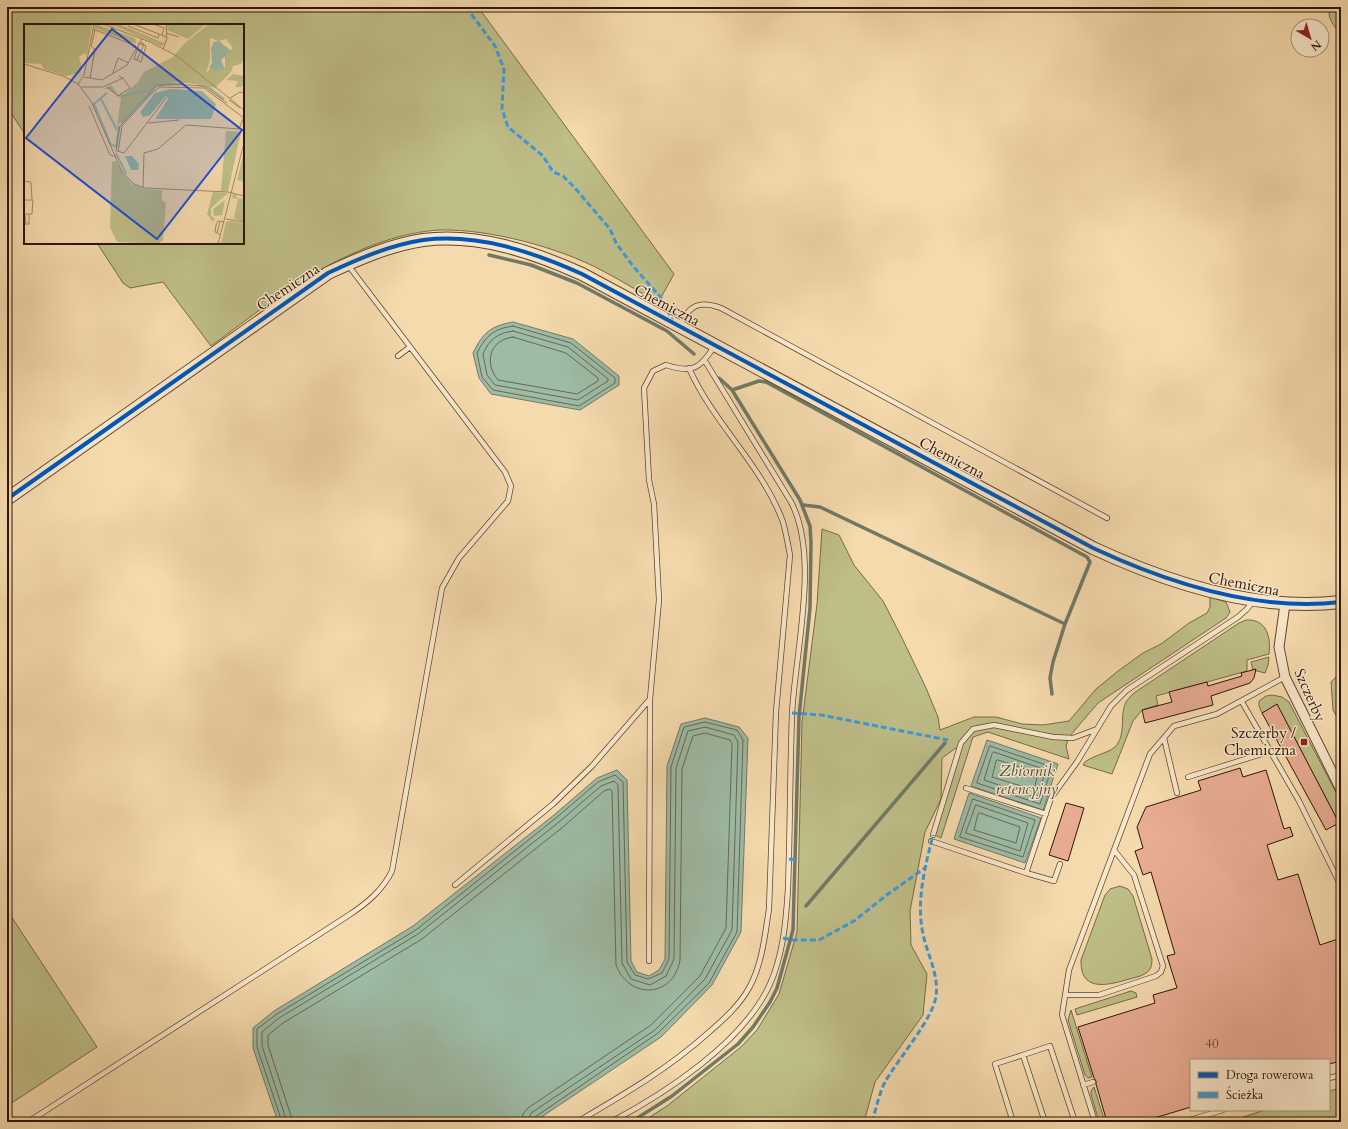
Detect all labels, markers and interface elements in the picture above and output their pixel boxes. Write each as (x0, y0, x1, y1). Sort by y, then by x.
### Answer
north arrow (1290, 18, 1330, 58)
inset map (24, 24, 244, 244)
text: N (1307, 37, 1324, 55)
street label: Chemiczna (253, 258, 324, 315)
street label: Chemiczna (631, 279, 704, 331)
street label: Chemiczna (916, 432, 989, 484)
street label: Chemiczna (1207, 567, 1282, 601)
street label: Szczerby (1289, 665, 1331, 725)
place label: Szczerby / Chemiczna (1224, 723, 1297, 760)
marker: Szczerby / Chemiczna (1299, 737, 1309, 747)
water label: Zbiornik retencyjny (996, 760, 1059, 800)
house number: 40 (1205, 1035, 1219, 1053)
legend (1190, 1059, 1330, 1111)
text: Droga rowerowa (1226, 1067, 1314, 1083)
text: Ścieżka (1226, 1086, 1264, 1103)

